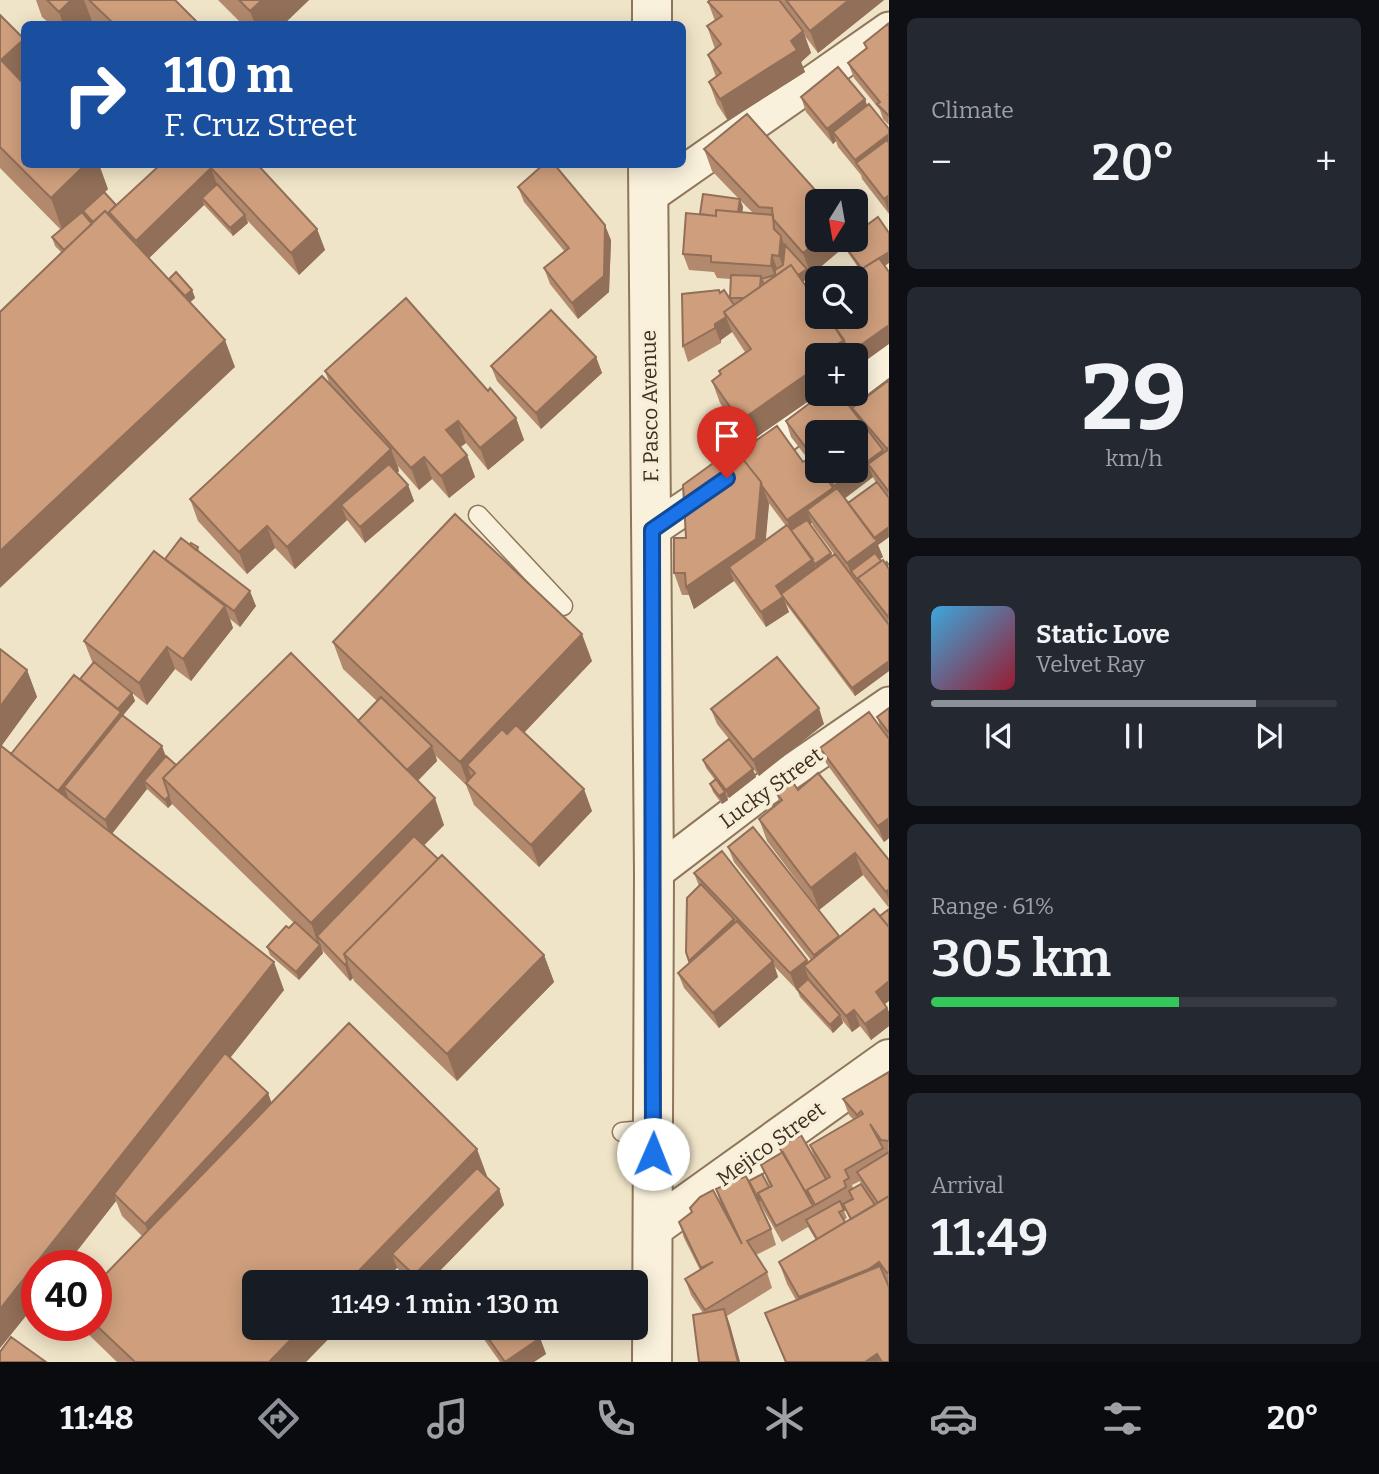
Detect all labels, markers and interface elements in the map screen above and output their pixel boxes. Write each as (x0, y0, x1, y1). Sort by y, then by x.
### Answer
text: 110 m (164, 46, 293, 105)
icon: right (49, 49, 140, 140)
text: Climate (931, 96, 1014, 124)
text: F. Cruz Street (164, 106, 357, 144)
text: 20° (1091, 131, 1176, 194)
text: − (931, 139, 952, 185)
text: + (1315, 139, 1337, 185)
north arrow (805, 189, 868, 252)
map controls (805, 189, 868, 483)
button: search (805, 266, 868, 329)
street label: F. Pasco Avenue (636, 330, 664, 482)
button: + (805, 343, 868, 406)
text: 29 (1081, 344, 1187, 453)
pin (697, 406, 757, 478)
icon: arrive (708, 417, 746, 455)
button: − (805, 420, 868, 483)
text: km/h (1106, 444, 1162, 472)
text: Static Love (1036, 619, 1170, 650)
text: Velvet Ray (1036, 650, 1145, 678)
icon: previous (980, 717, 1018, 755)
icon: pause (1115, 717, 1153, 755)
icon: next (1250, 717, 1288, 755)
street label: Lucky Street (714, 742, 828, 834)
text: Range · 61% (931, 892, 1054, 920)
text: 305 km (931, 927, 1111, 990)
street label: Mejico Street (712, 1096, 830, 1192)
position arrow (616, 1117, 690, 1191)
text: Arrival (931, 1171, 1004, 1199)
text: 11:49 (931, 1206, 1049, 1269)
speed limit sign: 40 (21, 1250, 112, 1341)
text: 11:49 · 1 min · 130 m (331, 1289, 559, 1320)
icon: directions (254, 1394, 303, 1443)
icon: music (423, 1394, 472, 1443)
icon: phone (591, 1394, 640, 1443)
icon: climate (760, 1394, 809, 1443)
icon: car (929, 1394, 978, 1443)
icon: filters (1098, 1394, 1147, 1443)
text: 11:48 (60, 1399, 134, 1437)
text: 20° (1267, 1399, 1319, 1437)

